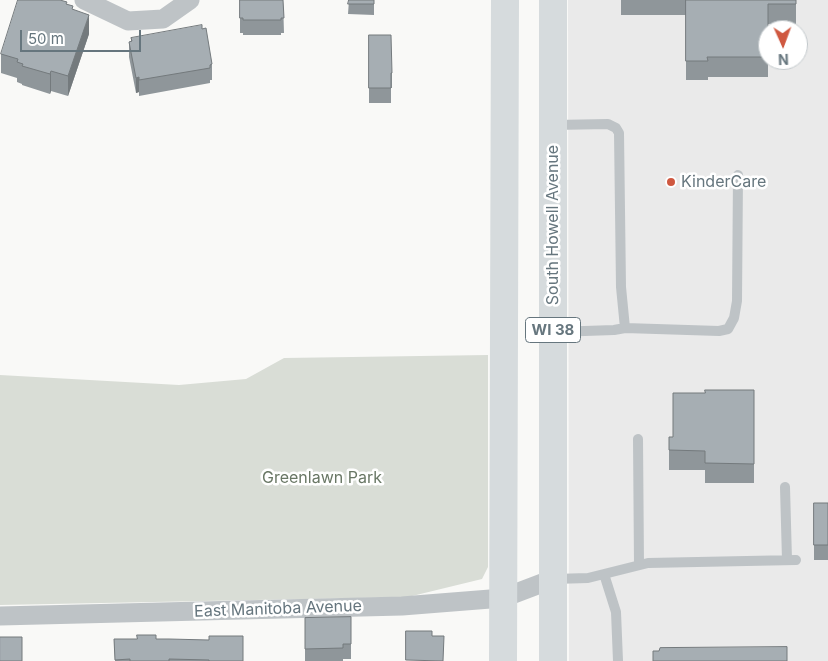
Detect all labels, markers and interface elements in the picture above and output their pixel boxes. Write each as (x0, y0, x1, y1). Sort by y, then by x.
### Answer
scale bar (22, 20, 144, 52)
north arrow (758, 20, 808, 70)
text: 50 m (28, 29, 64, 48)
text: N (778, 51, 789, 68)
street label: South Howell Avenue (543, 145, 563, 305)
place label: KinderCare (681, 172, 766, 192)
marker: KinderCare (665, 176, 677, 188)
road number: WI 38 (526, 318, 580, 342)
park label: Greenlawn Park (262, 468, 382, 488)
street label: East Manitoba Avenue (194, 596, 362, 622)

